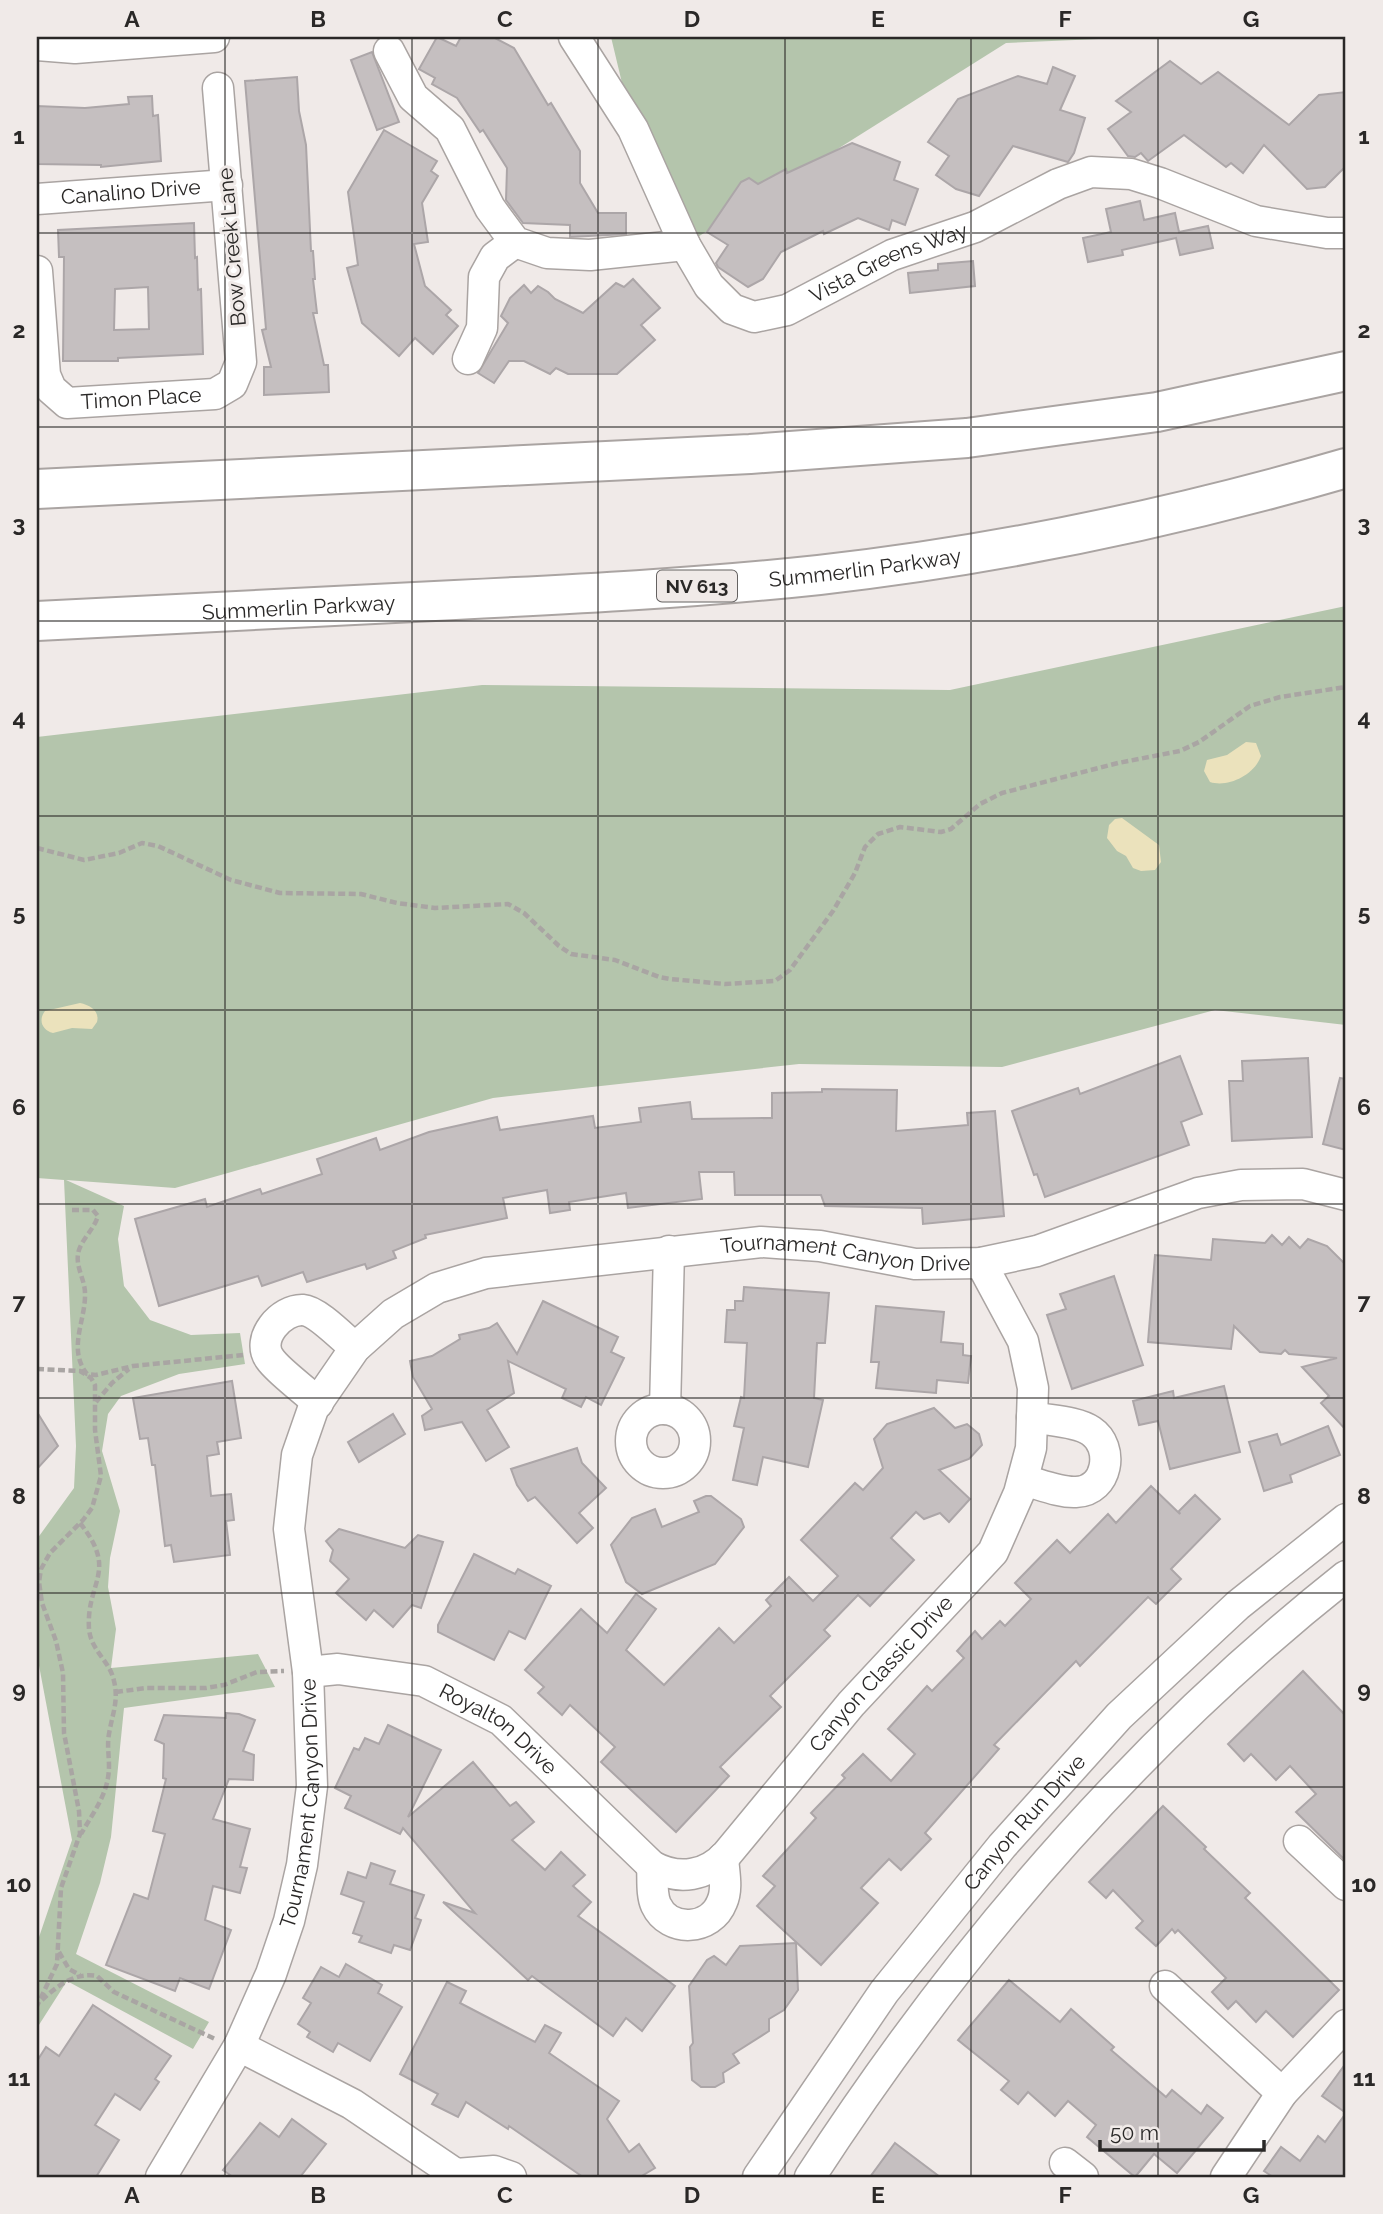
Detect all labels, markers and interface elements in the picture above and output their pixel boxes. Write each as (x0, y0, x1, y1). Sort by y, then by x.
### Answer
text: A (124, 5, 140, 32)
text: B (310, 5, 326, 32)
text: C (497, 5, 513, 32)
text: D (684, 5, 700, 32)
text: E (871, 5, 885, 32)
text: F (1058, 5, 1072, 32)
text: G (1243, 5, 1259, 32)
text: 1 (13, 122, 25, 149)
text: 1 (1358, 122, 1370, 149)
street label: Bow Creek Lane (212, 167, 251, 327)
street label: Canalino Drive (60, 174, 201, 209)
street label: Vista Greens Way (805, 217, 971, 308)
text: 2 (13, 316, 25, 343)
text: 2 (1358, 316, 1370, 343)
street label: Timon Place (80, 382, 202, 414)
text: 3 (13, 510, 25, 537)
text: 3 (1358, 510, 1370, 537)
street label: Summerlin Parkway (768, 543, 963, 592)
road number: NV 613 (657, 570, 737, 601)
street label: Summerlin Parkway (201, 590, 396, 625)
text: 4 (12, 704, 26, 731)
text: 4 (1357, 704, 1371, 731)
text: 5 (13, 899, 26, 926)
text: 5 (1358, 899, 1371, 926)
text: 6 (12, 1093, 26, 1120)
text: 6 (1357, 1093, 1371, 1120)
street label: Tournament Canyon Drive (719, 1229, 970, 1276)
text: 7 (13, 1287, 26, 1314)
text: 7 (1358, 1287, 1371, 1314)
text: 8 (12, 1482, 26, 1509)
text: 8 (1357, 1482, 1371, 1509)
street label: Canyon Classic Drive (804, 1590, 958, 1757)
text: 9 (12, 1676, 26, 1703)
text: 9 (1357, 1676, 1371, 1703)
street label: Tournament Canyon Drive (274, 1678, 324, 1932)
street label: Royalton Drive (435, 1678, 563, 1779)
street label: Canyon Run Drive (958, 1749, 1090, 1895)
text: 10 (6, 1870, 32, 1897)
text: 10 (1351, 1870, 1377, 1897)
text: 11 (8, 2064, 30, 2091)
text: 11 (1353, 2064, 1375, 2091)
scale bar (1100, 2109, 1264, 2153)
text: 50 m (1110, 2120, 1159, 2145)
text: A (124, 2181, 140, 2208)
text: B (310, 2181, 326, 2208)
text: C (497, 2181, 513, 2208)
text: D (684, 2181, 700, 2208)
text: E (871, 2181, 885, 2208)
text: F (1058, 2181, 1072, 2208)
text: G (1243, 2181, 1259, 2208)

